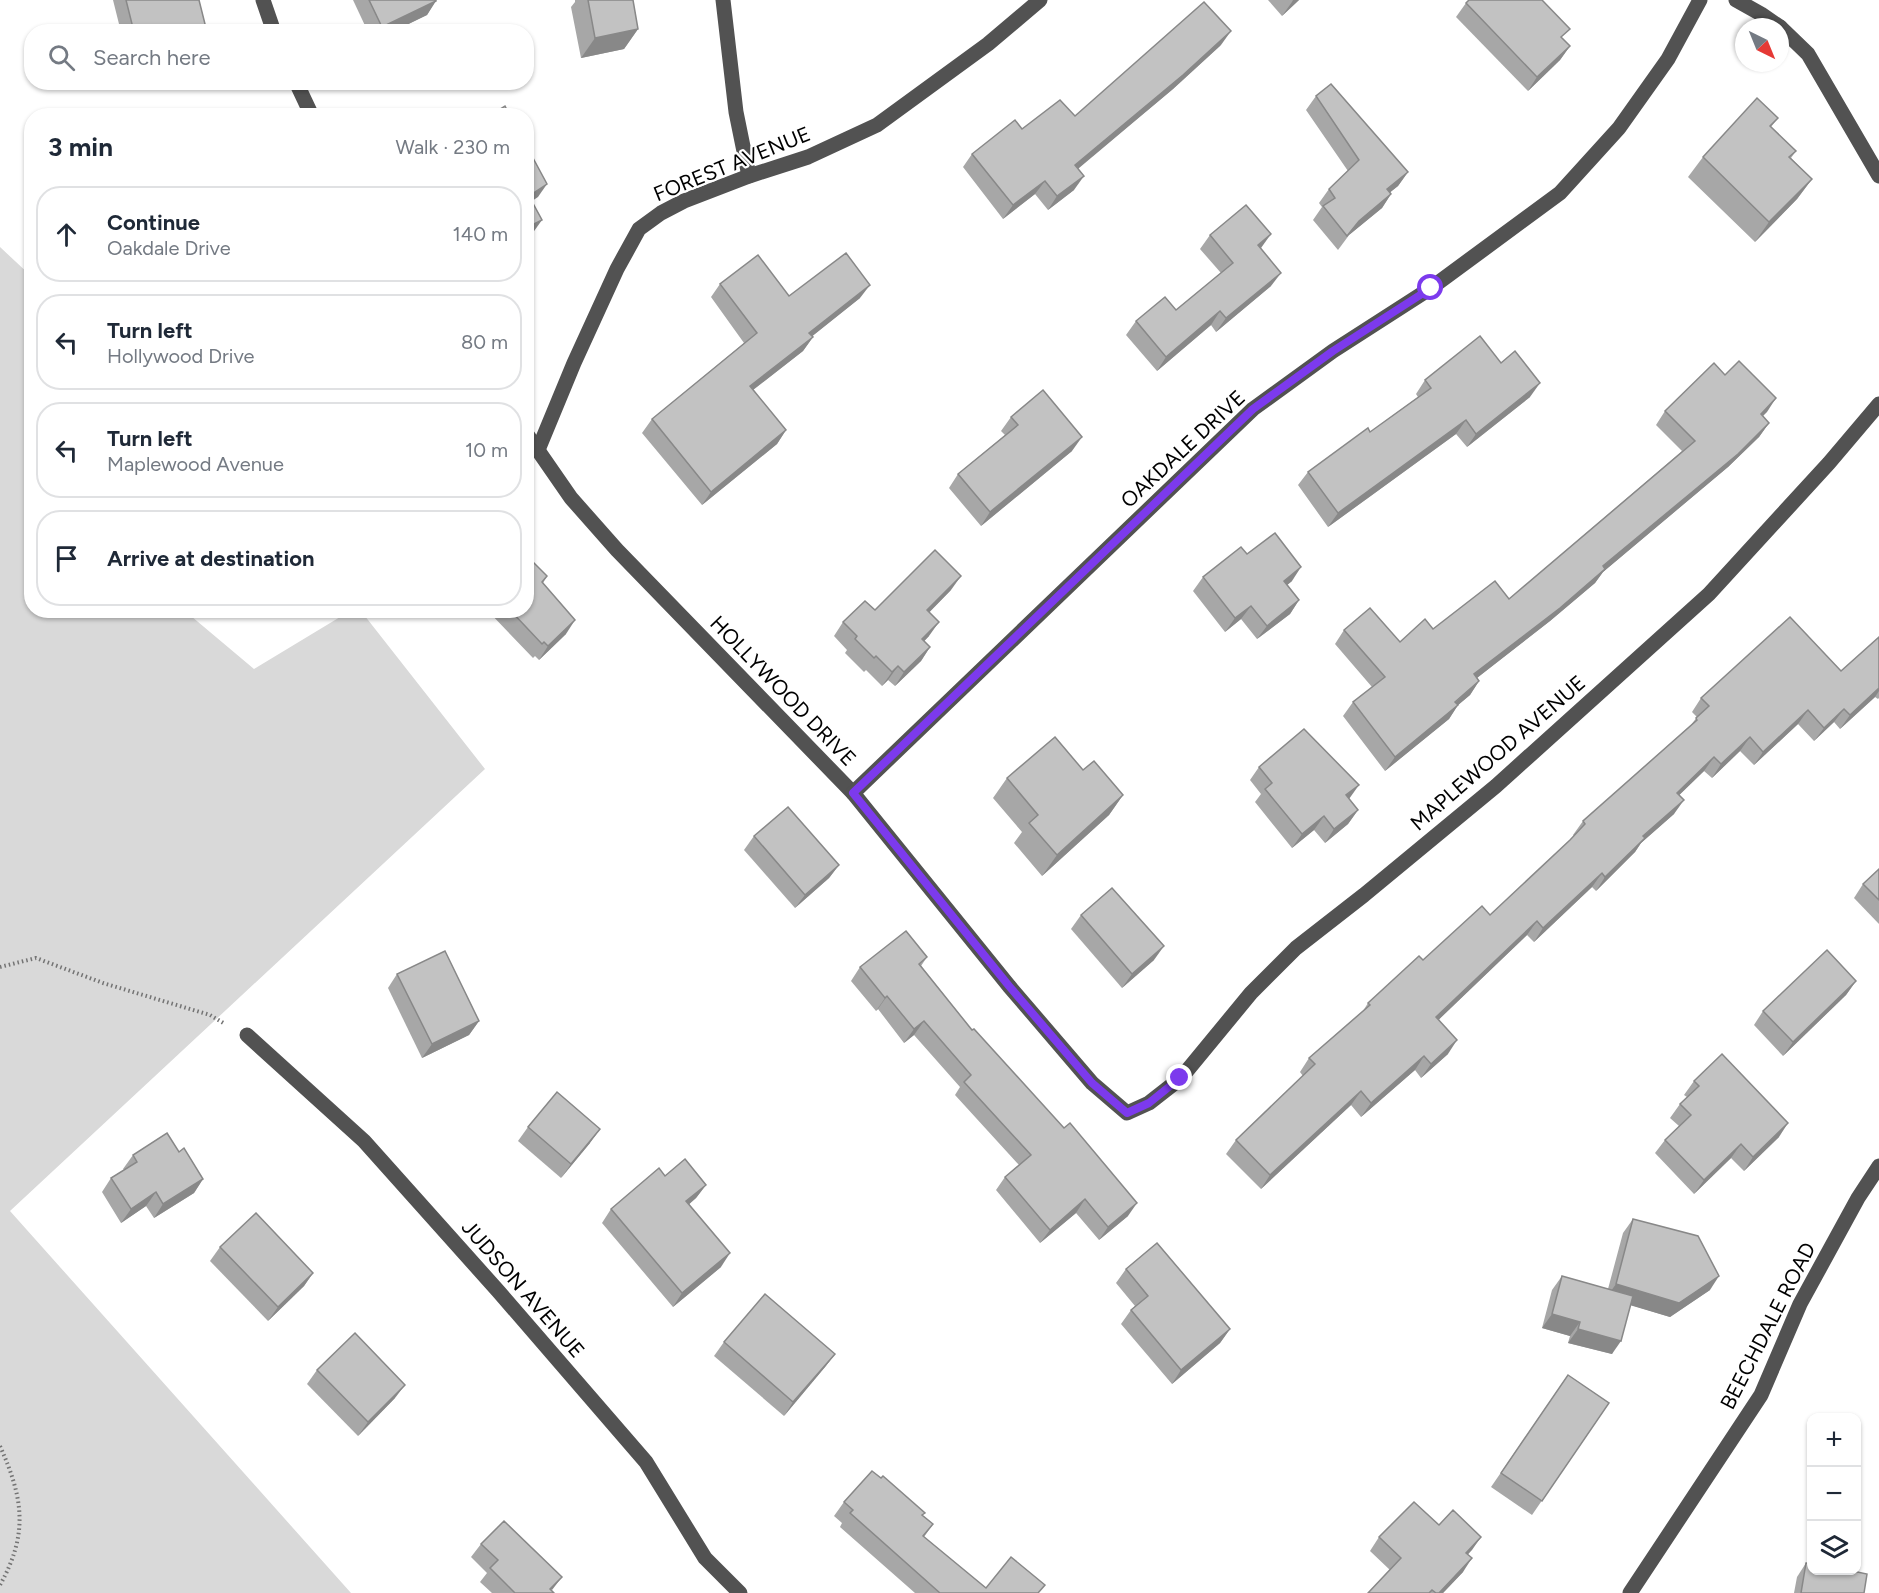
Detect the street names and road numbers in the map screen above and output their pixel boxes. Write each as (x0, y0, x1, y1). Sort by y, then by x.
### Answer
street label: FOREST AVENUE (650, 121, 814, 206)
street label: OAKDALE DRIVE (1115, 385, 1250, 513)
street label: HOLLYWOOD DRIVE (705, 610, 861, 771)
street label: MAPLEWOOD AVENUE (1405, 670, 1590, 835)
street label: JUDSON AVENUE (457, 1215, 590, 1363)
street label: BEECHDALE ROAD (1715, 1238, 1820, 1413)

